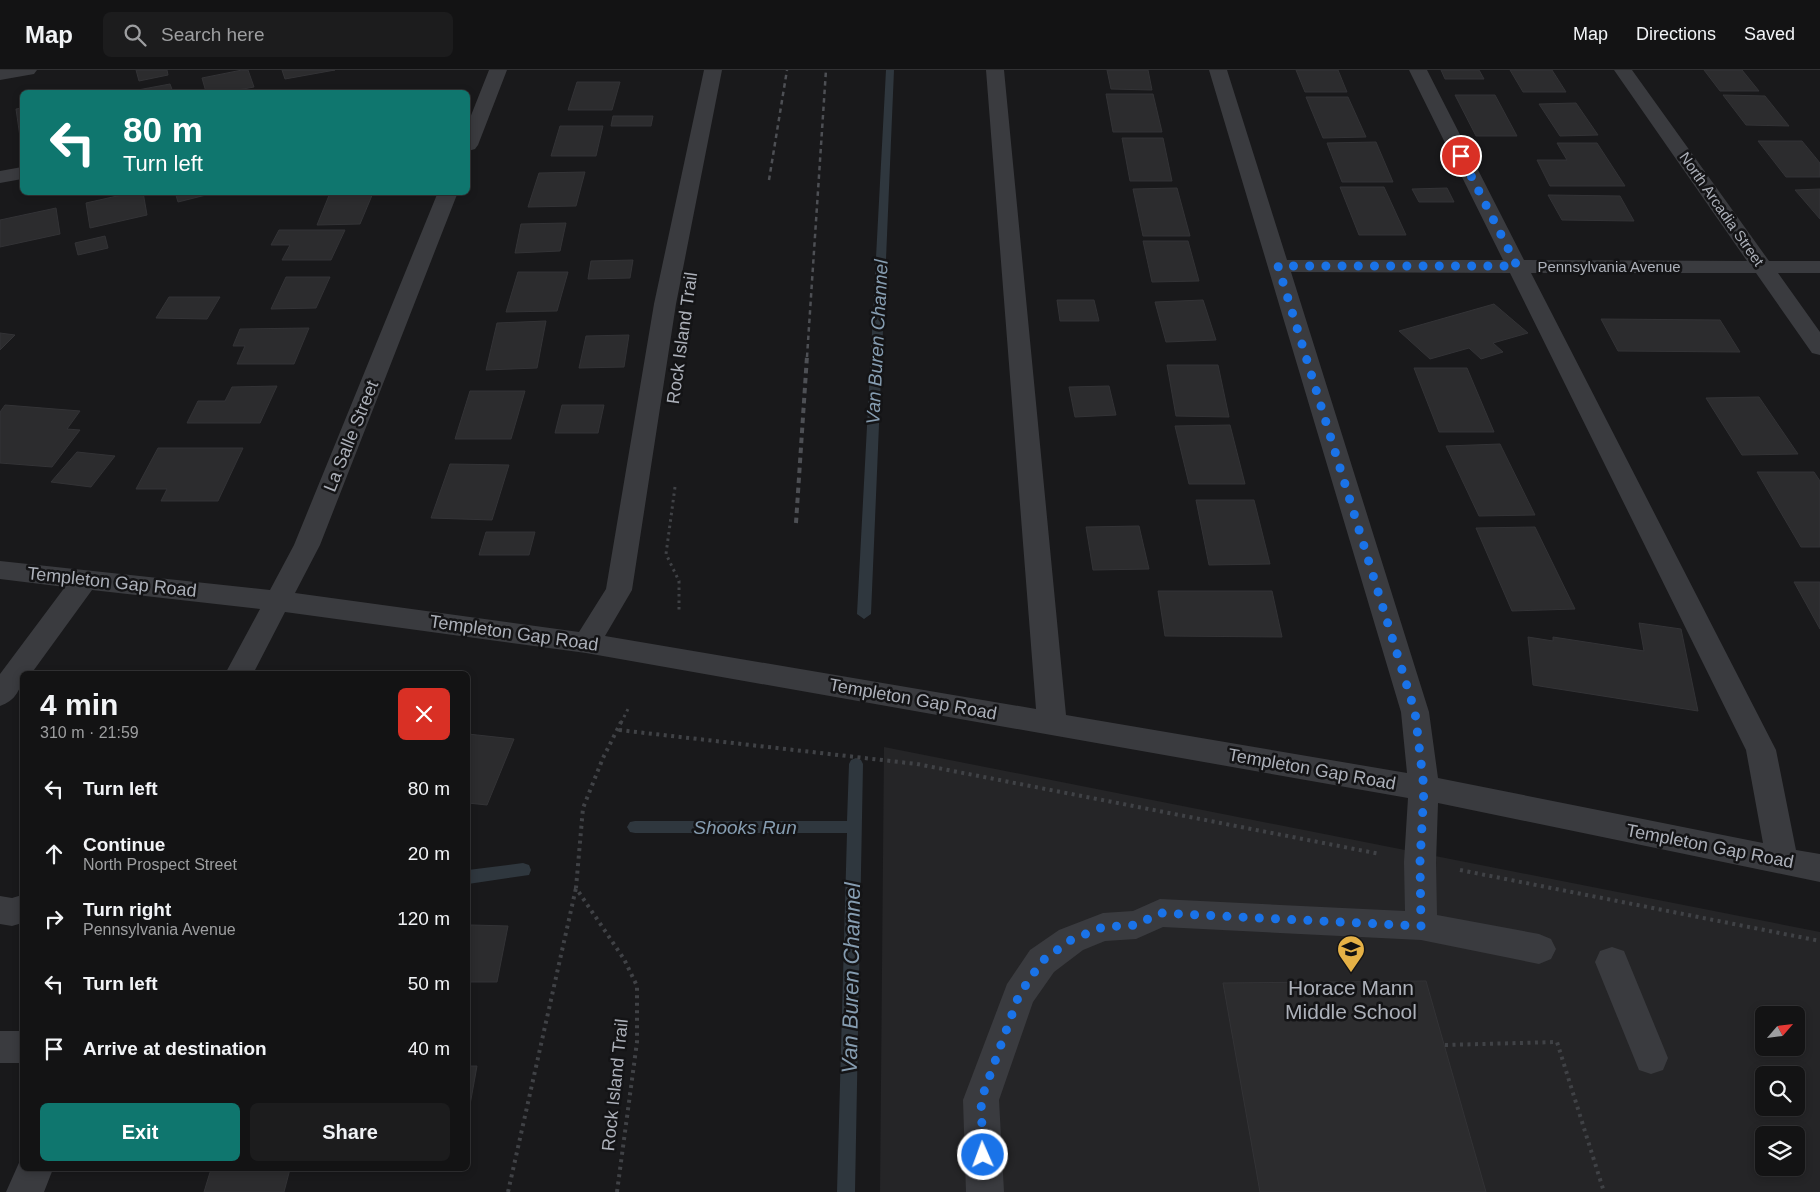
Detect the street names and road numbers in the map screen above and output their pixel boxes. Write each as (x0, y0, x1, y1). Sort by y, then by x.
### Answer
street label: North Arcadia Street (1676, 149, 1768, 270)
street label: Pennsylvania Avenue (1537, 258, 1681, 275)
street label: Rock Island Trail (663, 271, 701, 405)
street label: La Salle Street (320, 378, 382, 494)
street label: Templeton Gap Road (26, 563, 198, 601)
street label: Templeton Gap Road (428, 611, 600, 655)
street label: Templeton Gap Road (828, 674, 998, 724)
street label: Templeton Gap Road (1227, 744, 1397, 794)
street label: Templeton Gap Road (1625, 820, 1795, 872)
street label: Rock Island Trail (598, 1018, 632, 1152)

